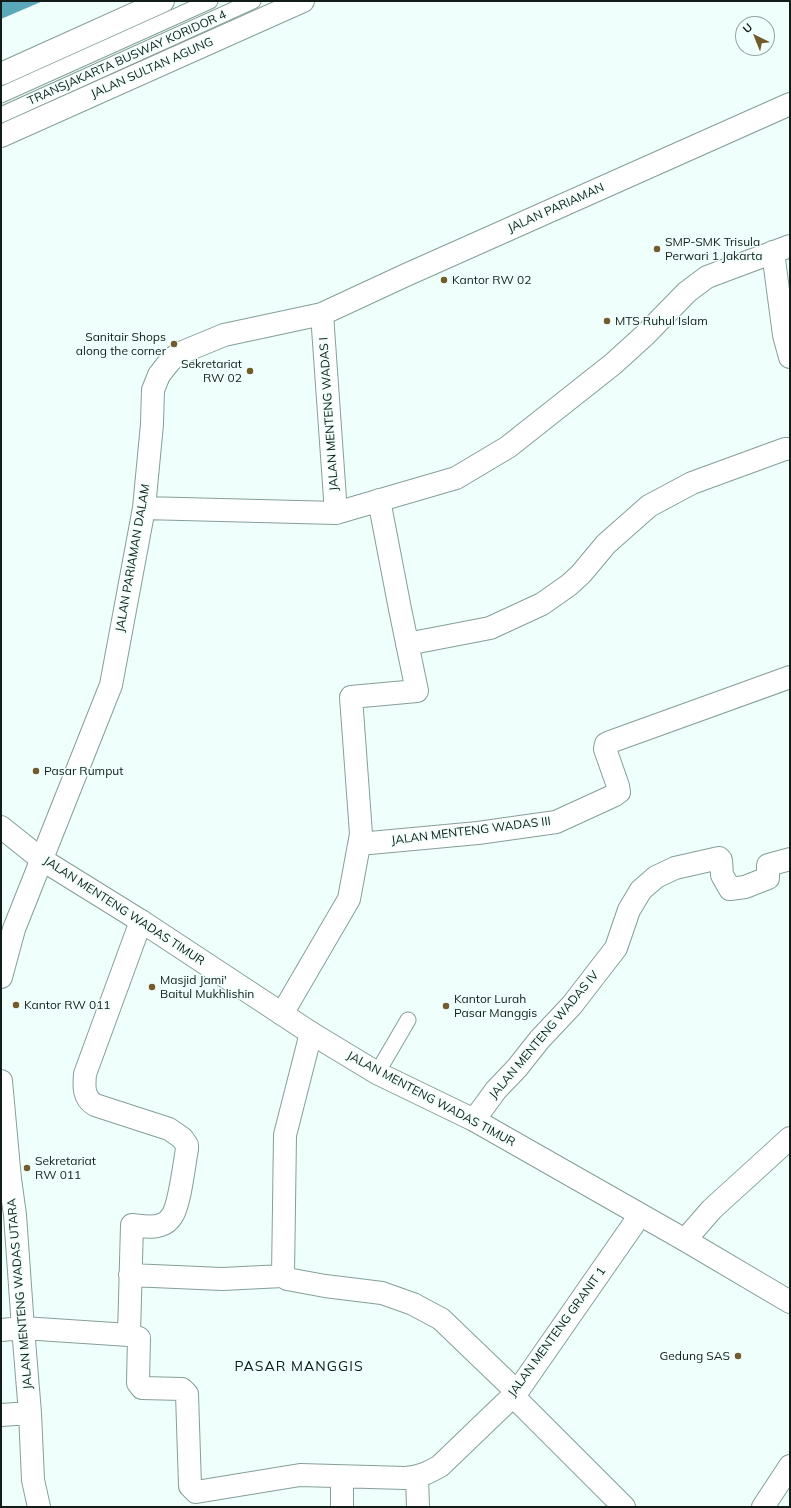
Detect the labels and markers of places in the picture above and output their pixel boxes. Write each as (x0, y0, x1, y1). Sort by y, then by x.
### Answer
place label: SMP-SMK Trisula Perwari 1 Jakarta (665, 235, 763, 263)
marker: SMP-SMK Trisula Perwari 1 Jakarta (652, 244, 662, 254)
place label: Kantor RW 02 (452, 273, 531, 287)
marker: Kantor RW 02 (439, 275, 449, 285)
place label: MTS Ruhul Islam (615, 314, 708, 328)
marker: MTS Ruhul Islam (602, 316, 612, 326)
place label: Sanitair Shops along the corner (76, 330, 166, 358)
marker: Sanitair Shops along the corner (169, 339, 179, 349)
place label: Sekretariat RW 02 (181, 357, 242, 385)
marker: Sekretariat RW 02 (245, 366, 255, 376)
place label: Pasar Rumput (44, 764, 123, 778)
marker: Pasar Rumput (31, 766, 41, 776)
place label: Masjid Jami' Baitul Mukhlishin (160, 973, 254, 1001)
marker: Masjid Jami' Baitul Mukhlishin (147, 982, 157, 992)
place label: Kantor Lurah Pasar Manggis (454, 992, 537, 1020)
place label: Kantor RW 011 (24, 998, 111, 1012)
marker: Kantor RW 011 (11, 1000, 21, 1010)
marker: Kantor Lurah Pasar Manggis (441, 1001, 451, 1011)
place label: Sekretariat RW 011 (35, 1154, 96, 1182)
marker: Sekretariat RW 011 (22, 1163, 32, 1173)
place label: Gedung SAS (660, 1349, 730, 1363)
marker: Gedung SAS (733, 1351, 743, 1361)

